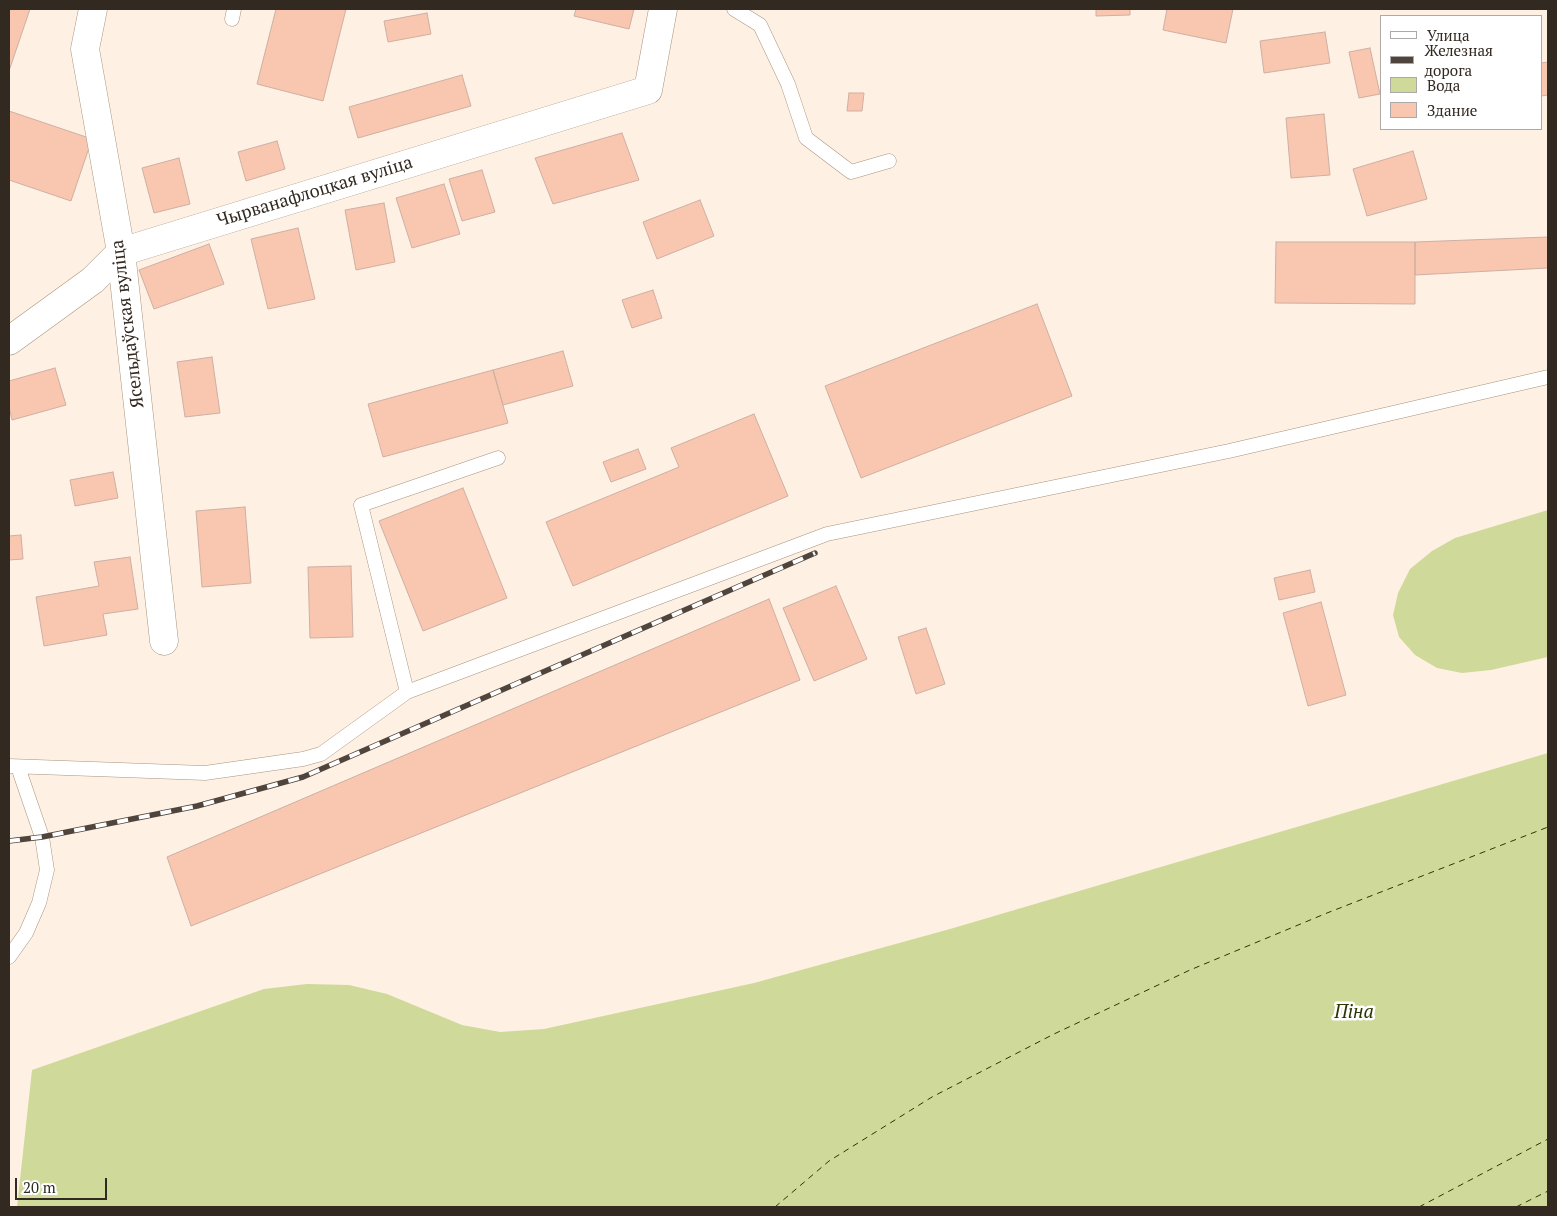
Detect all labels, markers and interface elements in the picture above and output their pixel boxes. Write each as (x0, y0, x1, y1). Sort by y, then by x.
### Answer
legend (1380, 15, 1542, 130)
text: Улица (1427, 25, 1470, 45)
text: Железная дорога (1424, 40, 1493, 80)
text: Вода (1427, 75, 1460, 95)
text: Здание (1427, 100, 1477, 120)
street label: Чырванафлоцкая вуліца (215, 152, 415, 232)
street label: Ясельдаўская вуліца (107, 239, 149, 409)
water label: Піна (1334, 1002, 1374, 1024)
scale bar (18, 1168, 110, 1200)
text: 20 m (23, 1177, 56, 1197)

